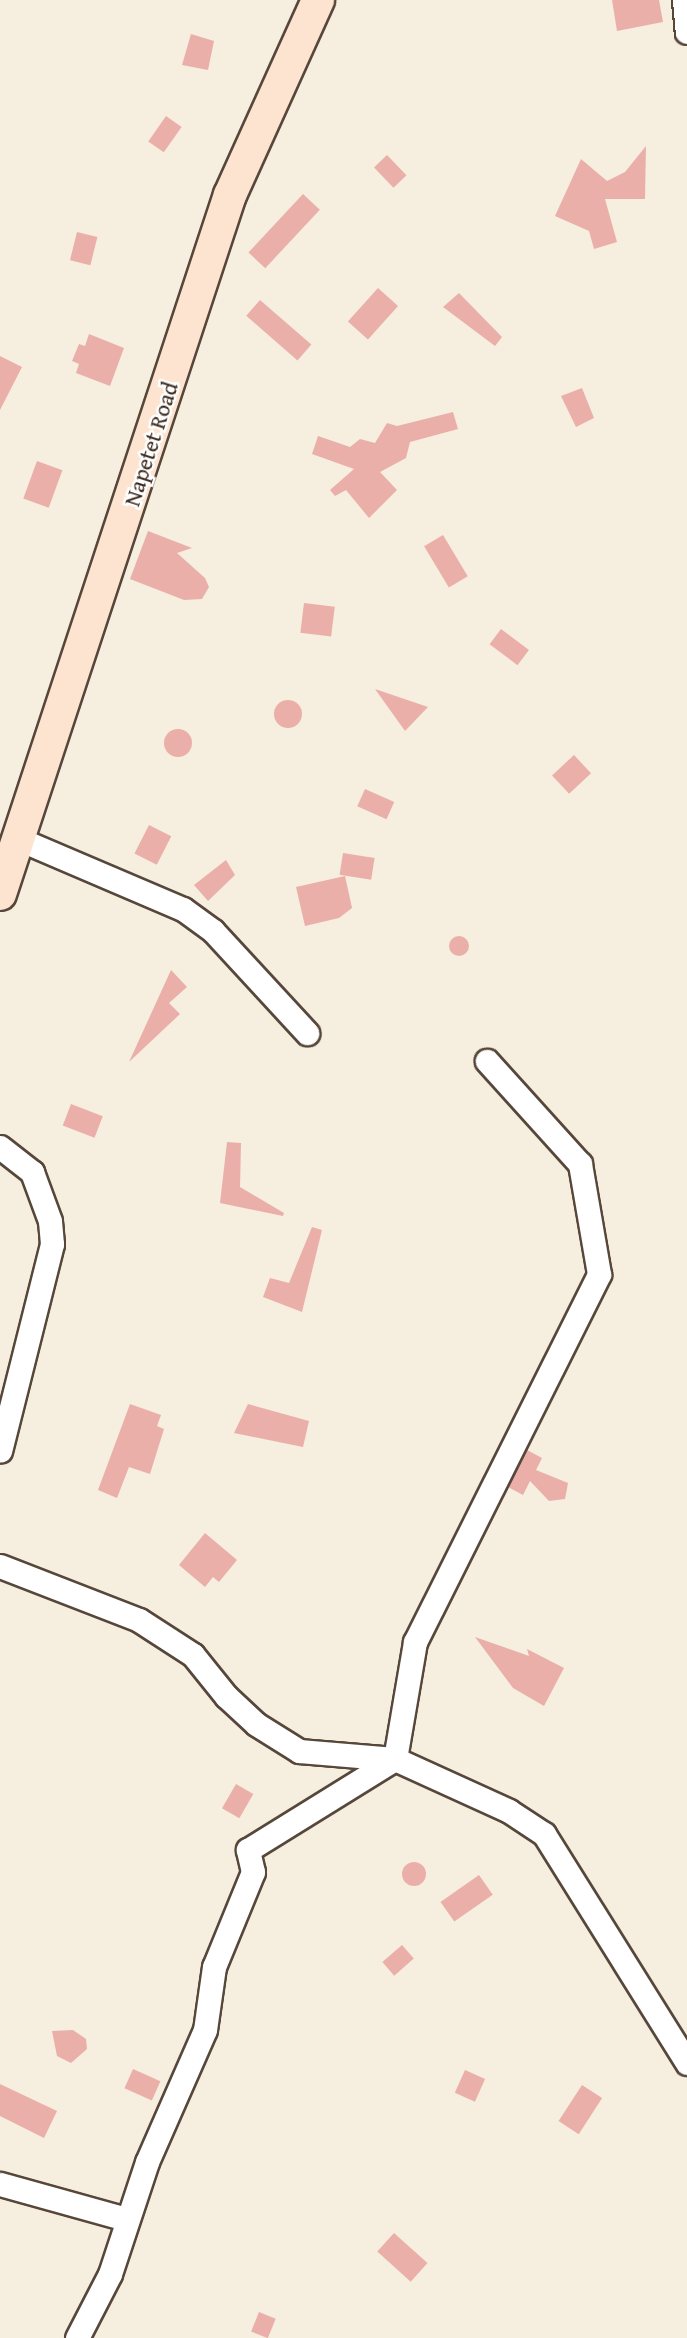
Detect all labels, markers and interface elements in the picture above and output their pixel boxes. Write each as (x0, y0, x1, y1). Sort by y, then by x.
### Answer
street label: Napetet Road (118, 378, 184, 510)

